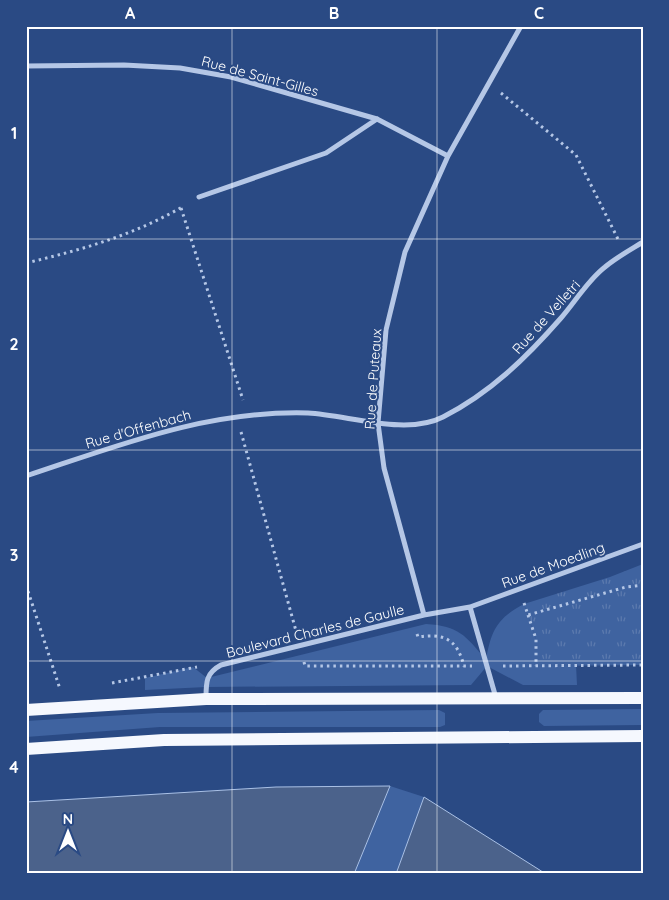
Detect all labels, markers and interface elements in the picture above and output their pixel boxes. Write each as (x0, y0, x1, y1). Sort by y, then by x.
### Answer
text: A (125, 3, 136, 23)
text: B (329, 3, 339, 23)
text: C (534, 3, 544, 23)
street label: Rue de Saint-Gilles (200, 52, 320, 100)
text: 1 (11, 123, 17, 143)
street label: Rue de Velletri (508, 276, 584, 358)
street label: Rue de Puteaux (360, 328, 386, 430)
text: 2 (9, 334, 19, 354)
street label: Rue d'Offenbach (83, 405, 193, 453)
street label: Rue de Moedling (499, 538, 607, 592)
text: 3 (10, 545, 18, 565)
street label: Boulevard Charles de Gaulle (224, 600, 406, 662)
text: 4 (9, 757, 19, 777)
north arrow (42, 808, 92, 858)
text: N (63, 810, 73, 828)

